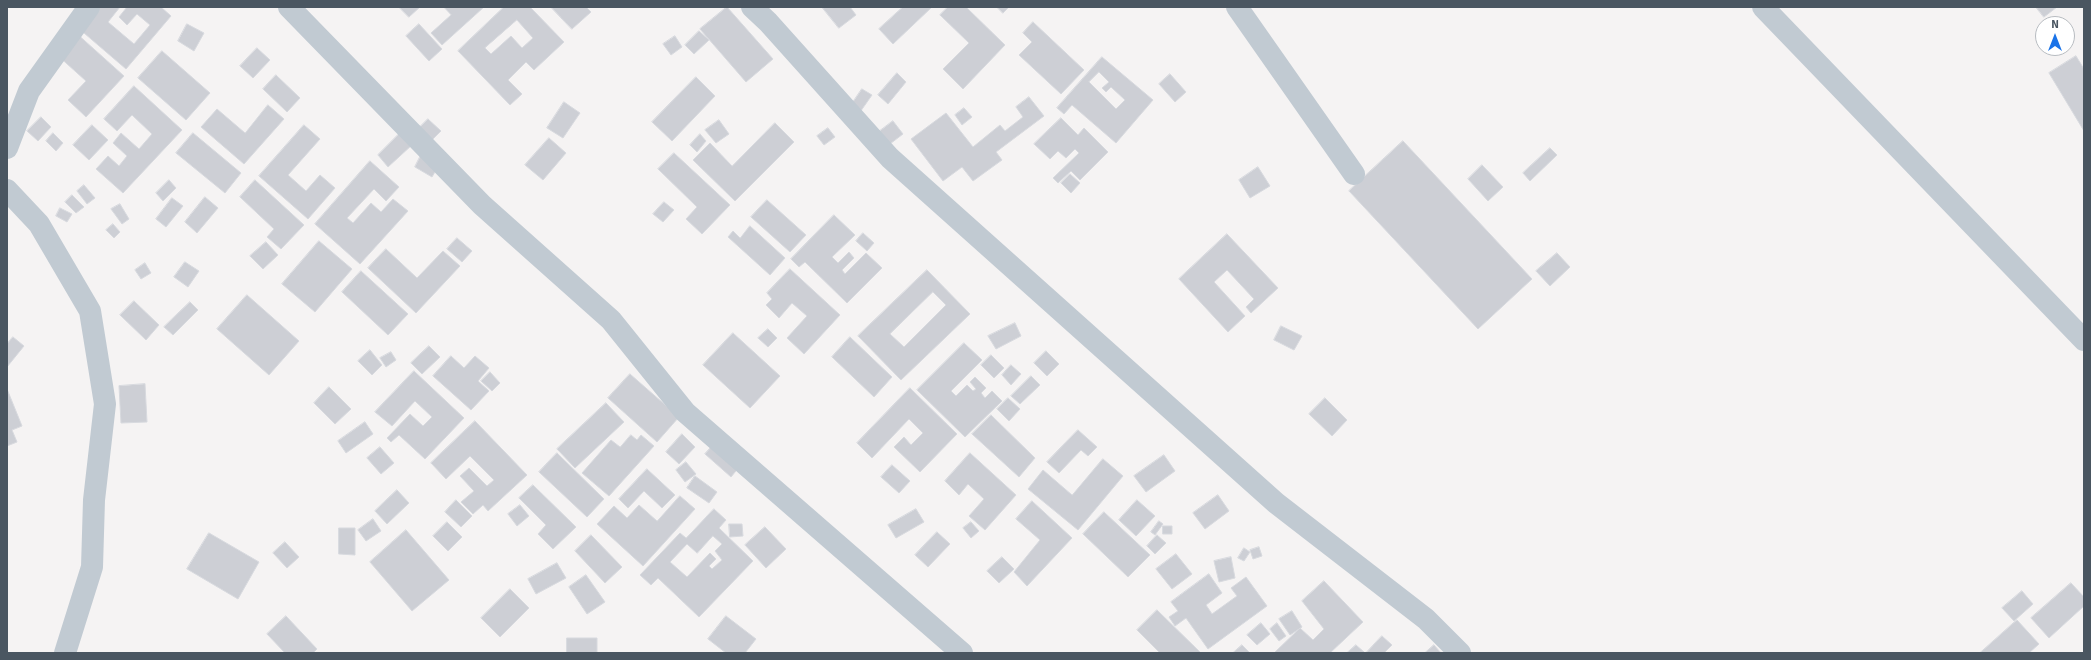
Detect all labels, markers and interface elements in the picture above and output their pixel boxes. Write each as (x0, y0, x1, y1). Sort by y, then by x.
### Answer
north arrow (2035, 16, 2075, 56)
text: N (2051, 18, 2059, 31)

